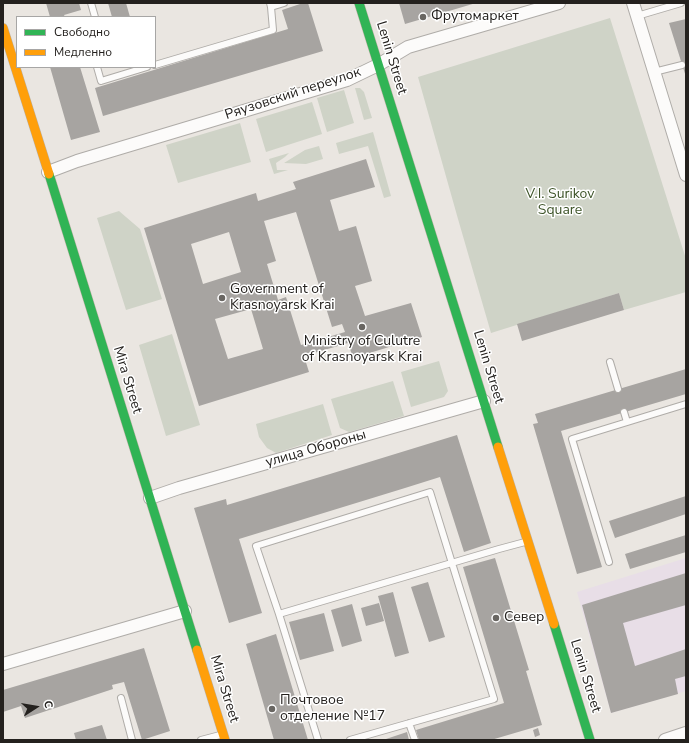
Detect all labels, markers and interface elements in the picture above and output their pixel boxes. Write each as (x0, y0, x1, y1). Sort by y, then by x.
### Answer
place label: Фрутомаркет (431, 9, 519, 25)
marker: Фрутомаркет (418, 12, 428, 22)
legend (16, 16, 156, 68)
street label: Lenin Street (372, 19, 410, 97)
text: Свободно (54, 24, 110, 40)
text: Медленно (54, 44, 112, 60)
street label: Ряузовский переулок (223, 64, 363, 124)
park label: V.I. Surikov Square (526, 187, 594, 220)
place label: Government of Krasnoyarsk Krai (230, 282, 335, 314)
marker: Government of Krasnoyarsk Krai (217, 293, 227, 303)
marker: Ministry of Culutre of Krasnoyarsk Krai (357, 322, 367, 332)
street label: Lenin Street (469, 328, 507, 406)
place label: Ministry of Culutre of Krasnoyarsk Krai (302, 334, 422, 366)
street label: Mira Street (109, 344, 145, 416)
street label: улица Обороны (264, 427, 368, 471)
place label: Север (504, 610, 544, 626)
marker: Север (491, 613, 501, 623)
street label: Lenin Street (566, 637, 604, 715)
street label: Mira Street (206, 653, 242, 725)
north arrow (16, 687, 56, 727)
place label: Почтовое отделение №17 (280, 693, 385, 726)
text: С (40, 699, 56, 710)
marker: Почтовое отделение №17 (267, 704, 277, 714)

